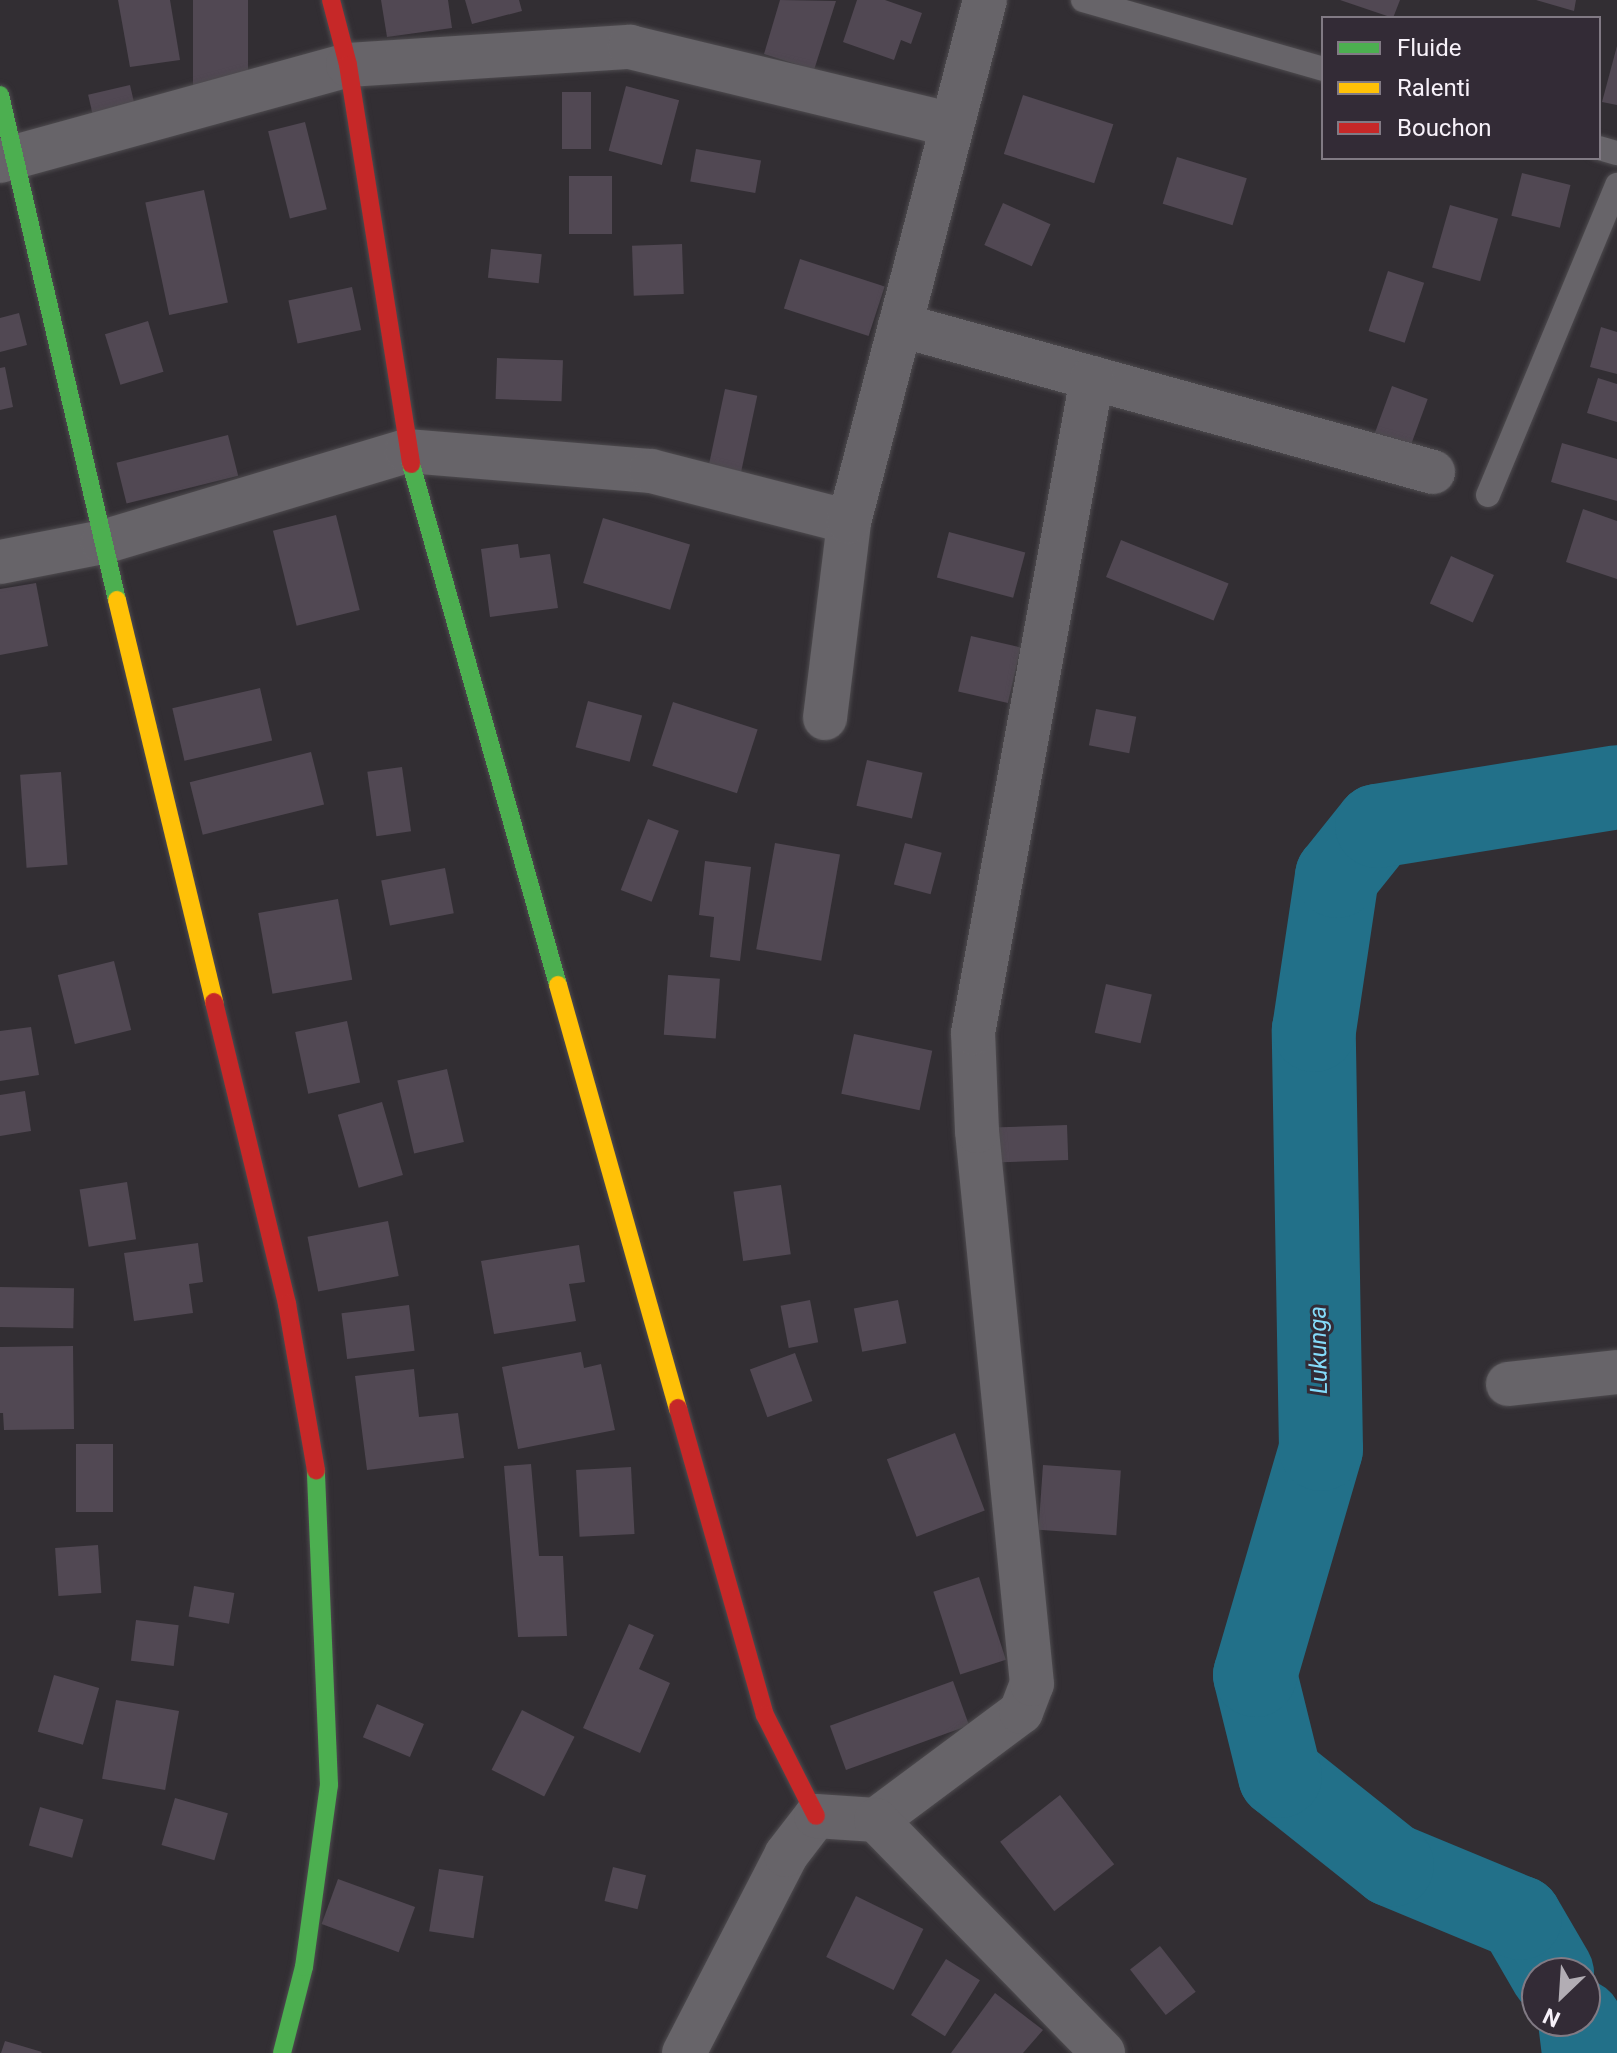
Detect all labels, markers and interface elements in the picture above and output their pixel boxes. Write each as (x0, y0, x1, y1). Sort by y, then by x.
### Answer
legend (1321, 16, 1601, 160)
text: Fluide (1397, 34, 1461, 62)
text: Ralenti (1397, 74, 1470, 102)
text: Bouchon (1397, 114, 1492, 142)
water label: Lukunga (1304, 1306, 1334, 1394)
north arrow (1521, 1957, 1601, 2037)
text: N (1539, 2003, 1564, 2032)

